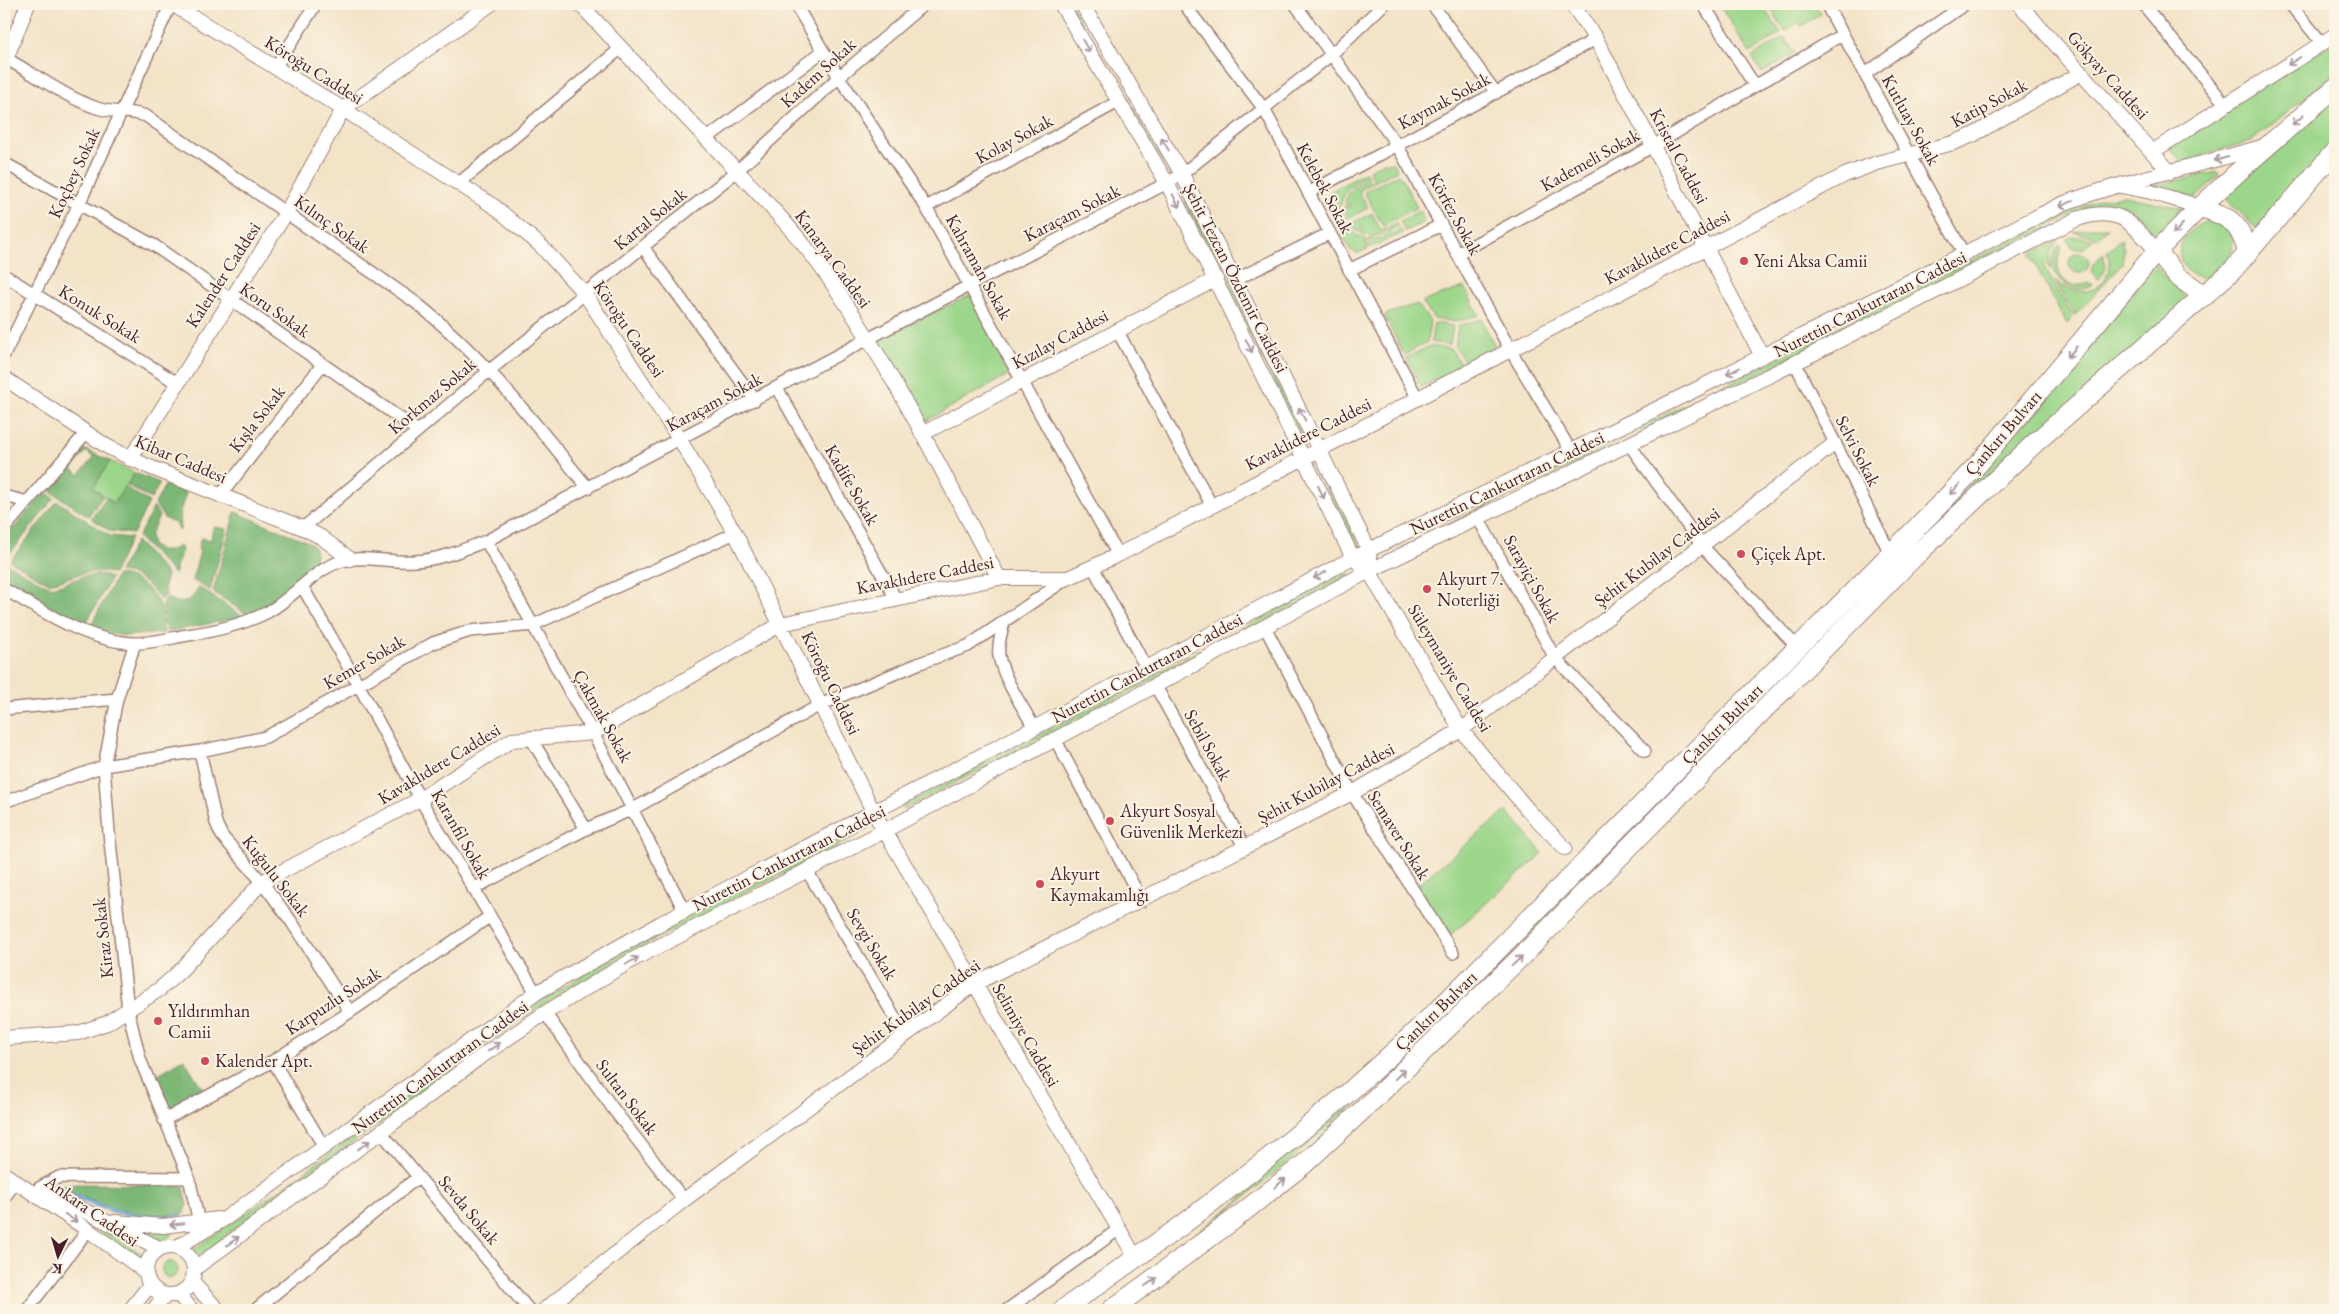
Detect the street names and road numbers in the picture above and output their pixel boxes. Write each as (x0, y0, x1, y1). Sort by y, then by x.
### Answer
street label: Gökyay Caddesi (2062, 25, 2155, 124)
street label: Köroğu Caddesi (260, 30, 369, 109)
street label: Kadem Sokak (775, 32, 861, 113)
street label: Kaymak Sokak (1394, 66, 1494, 135)
street label: Kutluay Sokak (1877, 70, 1946, 170)
street label: Katip Sokak (1946, 73, 2032, 132)
street label: Kristal Caddesi (1645, 104, 1714, 208)
street label: Kolay Sokak (971, 108, 1057, 169)
street label: Koçbey Sokak (43, 123, 105, 222)
street label: Kademeli Sokak (1536, 123, 1644, 196)
street label: Kelebek Sokak (1292, 138, 1359, 238)
street label: Körfez Sokak (1423, 168, 1488, 260)
street label: Karaçam Sokak (1020, 178, 1125, 247)
street label: Şehit Tezcan Özdemir Caddesi (1179, 179, 1295, 377)
street label: Kartal Sokak (609, 182, 691, 255)
street label: Kılınç Sokak (290, 189, 375, 258)
street label: Kavaklıdere Caddesi (1600, 203, 1734, 289)
street label: Kanarya Caddesi (790, 205, 877, 313)
street label: Kahraman Sokak (941, 210, 1018, 324)
street label: Kalender Caddesi (180, 217, 266, 332)
street label: Nurettin Cankurtaran Caddesi (1769, 245, 1971, 362)
street label: Köroğu Caddesi (588, 276, 671, 382)
street label: Koru Sokak (235, 277, 316, 343)
street label: Konuk Sokak (55, 279, 146, 348)
street label: Kızılay Caddesi (1008, 303, 1113, 374)
street label: Korkmaz Sokak (383, 352, 481, 439)
street label: Karaçam Sokak (662, 366, 766, 436)
street label: Kışla Sokak (223, 380, 290, 457)
street label: Çankırı Bulvarı (1959, 385, 2046, 480)
street label: Kavaklıdere Caddesi (1241, 391, 1376, 475)
street label: Selvi Sokak (1831, 411, 1886, 491)
street label: Nurettin Cankurtaran Caddesi (1406, 425, 1608, 540)
street label: Kibar Caddesi (132, 429, 231, 488)
street label: Kadife Sokak (820, 440, 885, 530)
street label: Şehit Kubilay Caddesi (1589, 501, 1725, 612)
street label: Sarayiçi Sokak (1499, 531, 1566, 627)
street label: Kavaklıdere Caddesi (854, 550, 996, 599)
street label: Süleymaniye Caddesi (1403, 599, 1498, 737)
street label: Nurettin Cankurtaran Caddesi (1047, 607, 1247, 728)
street label: Köroğu Caddesi (796, 627, 867, 739)
street label: Kemer Sokak (319, 629, 409, 694)
street label: Çakmak Sokak (568, 665, 639, 767)
street label: Çankırı Bulvarı (1676, 678, 1768, 769)
street label: Sebil Sokak (1179, 705, 1238, 785)
street label: Kavaklıdere Caddesi (373, 718, 505, 809)
street label: Şehit Kubilay Caddesi (1253, 736, 1399, 828)
street label: Karanfil Sokak (426, 784, 497, 883)
street label: Semaver Sokak (1363, 786, 1436, 884)
street label: Nurettin Cankurtaran Caddesi (688, 799, 890, 916)
street label: Kuğulu Sokak (237, 830, 316, 922)
street label: Kiraz Sokak (87, 896, 118, 980)
street label: Sevgi Sokak (842, 903, 903, 985)
street label: Şehit Kubilay Caddesi (847, 953, 985, 1060)
street label: Karpuzlu Sokak (281, 961, 385, 1040)
street label: Çankırı Bulvarı (1390, 965, 1482, 1056)
street label: Selimiye Caddesi (987, 979, 1066, 1091)
street label: Nurettin Cankurtaran Caddesi (347, 994, 533, 1139)
street label: Sultan Sokak (591, 1054, 664, 1140)
street label: Ankara Caddesi (40, 1169, 144, 1252)
street label: Sevda Sokak (434, 1170, 505, 1250)

